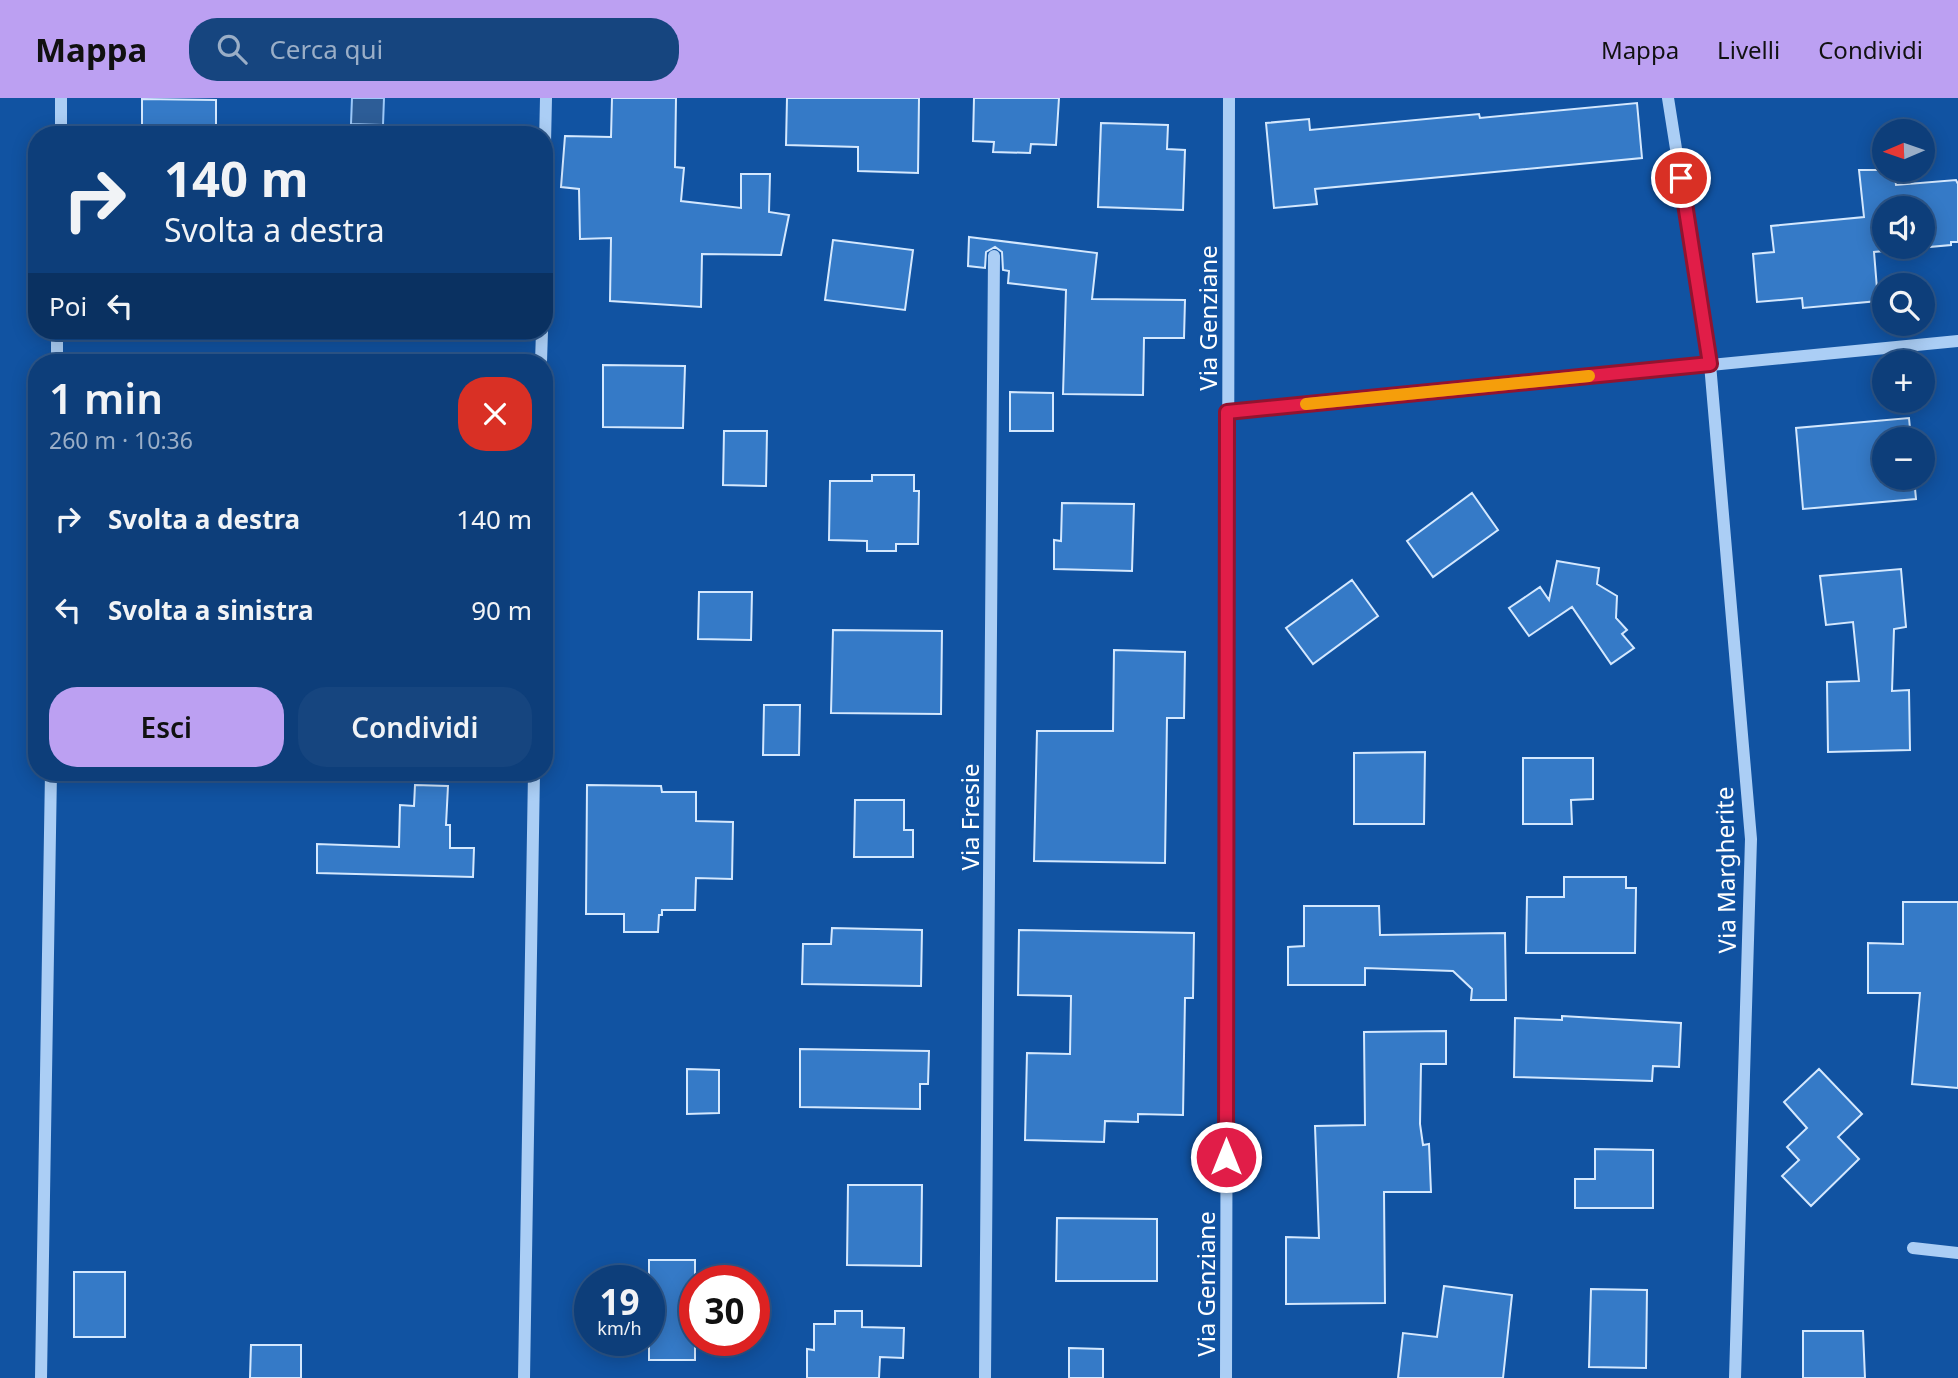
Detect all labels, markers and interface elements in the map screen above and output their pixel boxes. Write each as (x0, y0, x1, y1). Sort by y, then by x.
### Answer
search box (189, 18, 679, 81)
text: Mappa (35, 27, 147, 72)
icon: search (213, 30, 251, 68)
text: Cerca qui (269, 31, 383, 67)
text: Mappa (1601, 33, 1679, 66)
text: Livelli (1717, 33, 1780, 66)
text: Condividi (1818, 33, 1923, 66)
north arrow (1872, 119, 1936, 182)
map controls (1872, 119, 1935, 490)
text: 140 m (164, 145, 309, 211)
pin (1651, 148, 1711, 208)
icon: right (49, 154, 140, 245)
icon: arrive (1662, 159, 1700, 197)
button: sound (1872, 196, 1935, 259)
text: Svolta a destra (164, 208, 385, 251)
street label: Via Genziane (1191, 245, 1224, 391)
button: search (1872, 273, 1935, 336)
icon: left (101, 287, 139, 325)
text: Poi (49, 288, 87, 324)
button: + (1872, 350, 1935, 413)
text: 1 min (49, 369, 163, 426)
button: close (458, 377, 532, 451)
text: 260 m · 10:36 (49, 424, 193, 456)
button: − (1872, 427, 1935, 490)
icon: right (49, 500, 87, 538)
text: Svolta a destra (108, 501, 300, 537)
text: 140 m (456, 501, 532, 537)
icon: left (49, 591, 87, 629)
text: Svolta a sinistra (108, 592, 314, 628)
text: 90 m (471, 592, 532, 628)
button: Esci (49, 687, 284, 767)
button: Condividi (298, 687, 532, 767)
street label: Via Fresie (953, 764, 986, 870)
street label: Via Margherite (1707, 786, 1743, 954)
position arrow (1189, 1120, 1263, 1194)
street label: Via Genziane (1189, 1211, 1222, 1357)
speed limit sign: 30 (679, 1265, 770, 1356)
text: 19 (599, 1278, 640, 1325)
text: km/h (597, 1316, 642, 1340)

